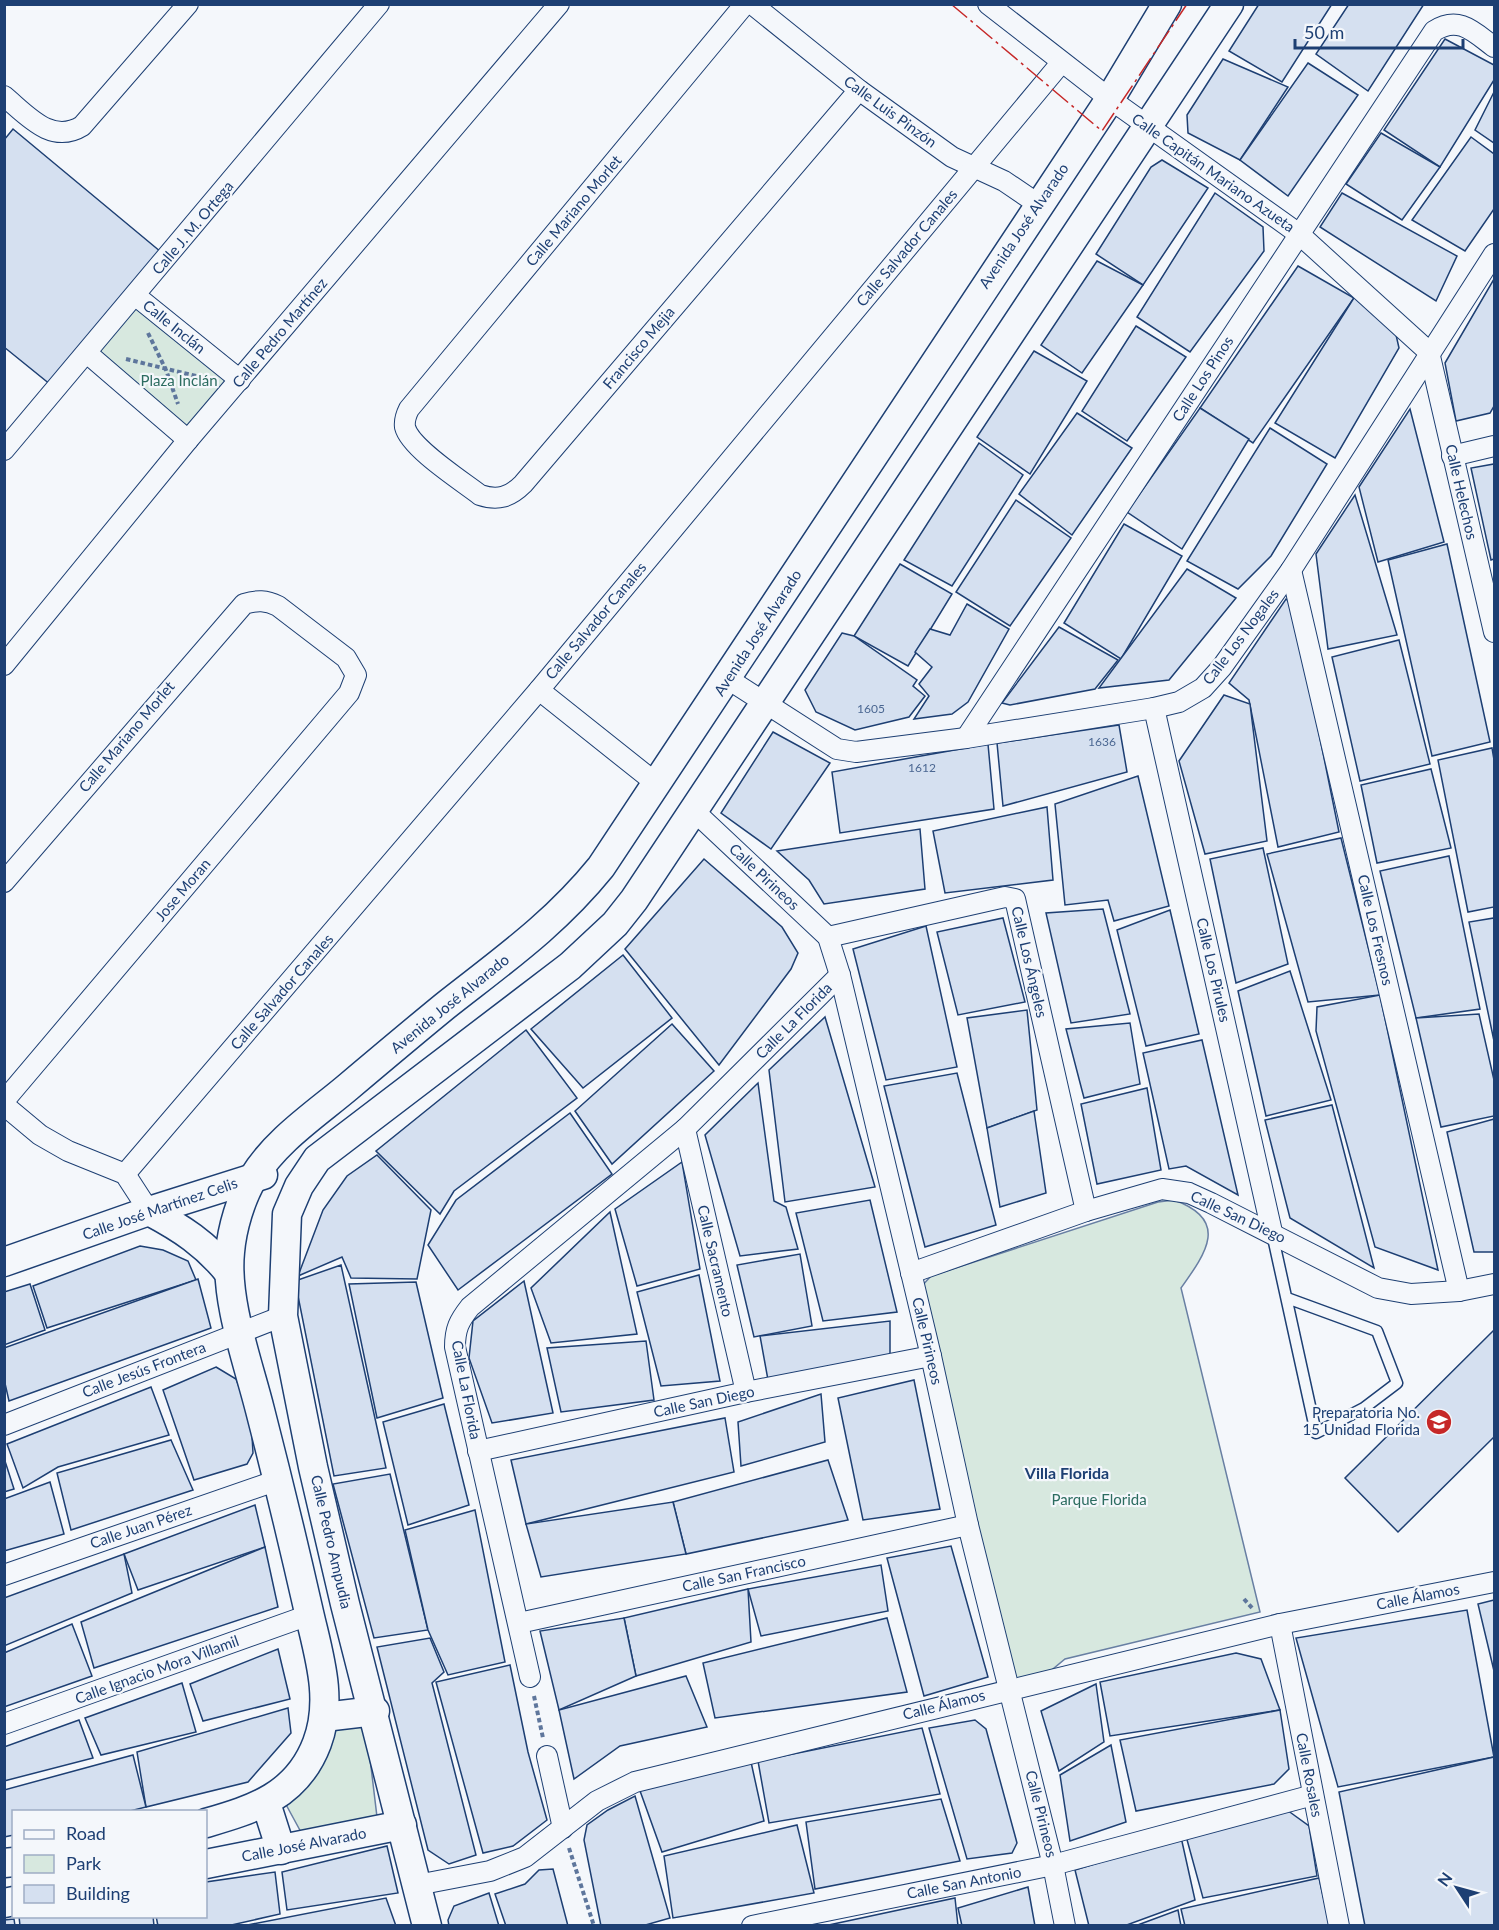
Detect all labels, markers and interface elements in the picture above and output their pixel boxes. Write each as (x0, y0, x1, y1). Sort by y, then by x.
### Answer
scale bar (1295, 12, 1463, 50)
text: 50 m (1304, 21, 1344, 43)
street label: Calle Luis Pinzón (841, 71, 941, 151)
street label: Calle Capitán Mariano Azueta (1129, 109, 1298, 235)
street label: Calle Mariano Morlet (522, 151, 625, 269)
street label: Avenida José Alvarado (975, 159, 1072, 291)
street label: Calle J. M. Ortega (148, 177, 237, 278)
street label: Calle Salvador Canales (852, 185, 961, 310)
street label: Calle Pedro Martínez (228, 274, 331, 391)
street label: Calle Inclán (140, 296, 210, 357)
street label: Francisco Mejia (599, 303, 678, 392)
street label: Calle Los Pinos (1168, 332, 1236, 425)
park label: Plaza Inclán (140, 371, 218, 389)
street label: Calle Helechos (1442, 442, 1482, 541)
street label: Calle Salvador Canales (541, 558, 650, 683)
street label: Avenida José Alvarado (710, 566, 805, 699)
street label: Calle Los Nogales (1198, 585, 1282, 688)
street label: Calle Mariano Morlet (75, 677, 178, 795)
house number: 1605 (857, 701, 885, 716)
house number: 1636 (1088, 734, 1116, 749)
house number: 1612 (908, 760, 936, 775)
street label: Calle Pirineos (726, 839, 803, 913)
street label: Jose Moran (151, 854, 214, 924)
street label: Calle Los Fresnos (1354, 873, 1397, 987)
street label: Calle Los Ángeles (1008, 904, 1052, 1019)
street label: Calle Los Pirules (1193, 916, 1235, 1024)
street label: Calle Salvador Canales (226, 930, 336, 1053)
street label: Avenida José Alvarado (387, 950, 512, 1056)
street label: Calle La Florida (751, 978, 835, 1062)
street label: Calle José Martínez Celis (80, 1173, 240, 1243)
street label: Calle San Diego (1188, 1186, 1289, 1246)
street label: Calle Sacramento (694, 1203, 738, 1318)
street label: Calle Pirineos (909, 1295, 947, 1386)
street label: Calle Jesús Frontera (79, 1337, 208, 1401)
street label: Calle La Florida (449, 1339, 485, 1441)
street label: Calle San Diego (652, 1382, 756, 1421)
place label: Preparatoria No. 15 Unidad Florida (1303, 1403, 1420, 1438)
school or university icon: Preparatoria No. 15 Unidad Florida (1424, 1407, 1454, 1437)
district label: Villa Florida (1024, 1463, 1109, 1482)
street label: Calle Pedro Ampudia (308, 1473, 356, 1611)
park label: Parque Florida (1051, 1490, 1147, 1508)
street label: Calle Juan Pérez (87, 1500, 194, 1552)
street label: Calle San Francisco (680, 1551, 807, 1595)
street label: Calle Álamos (1375, 1579, 1461, 1613)
street label: Calle Ignacio Mora Villamil (72, 1631, 241, 1707)
street label: Calle Álamos (901, 1685, 987, 1723)
street label: Calle Rosales (1293, 1731, 1327, 1819)
street label: Calle Pirineos (1022, 1768, 1061, 1859)
legend (12, 1810, 207, 1918)
text: Road (66, 1822, 106, 1844)
street label: Calle José Alvarado (240, 1823, 368, 1865)
text: Park (66, 1852, 102, 1874)
north arrow (1427, 1858, 1487, 1918)
street label: Calle San Antonio (905, 1862, 1023, 1902)
text: N (1433, 1868, 1456, 1889)
text: Building (66, 1882, 130, 1904)

